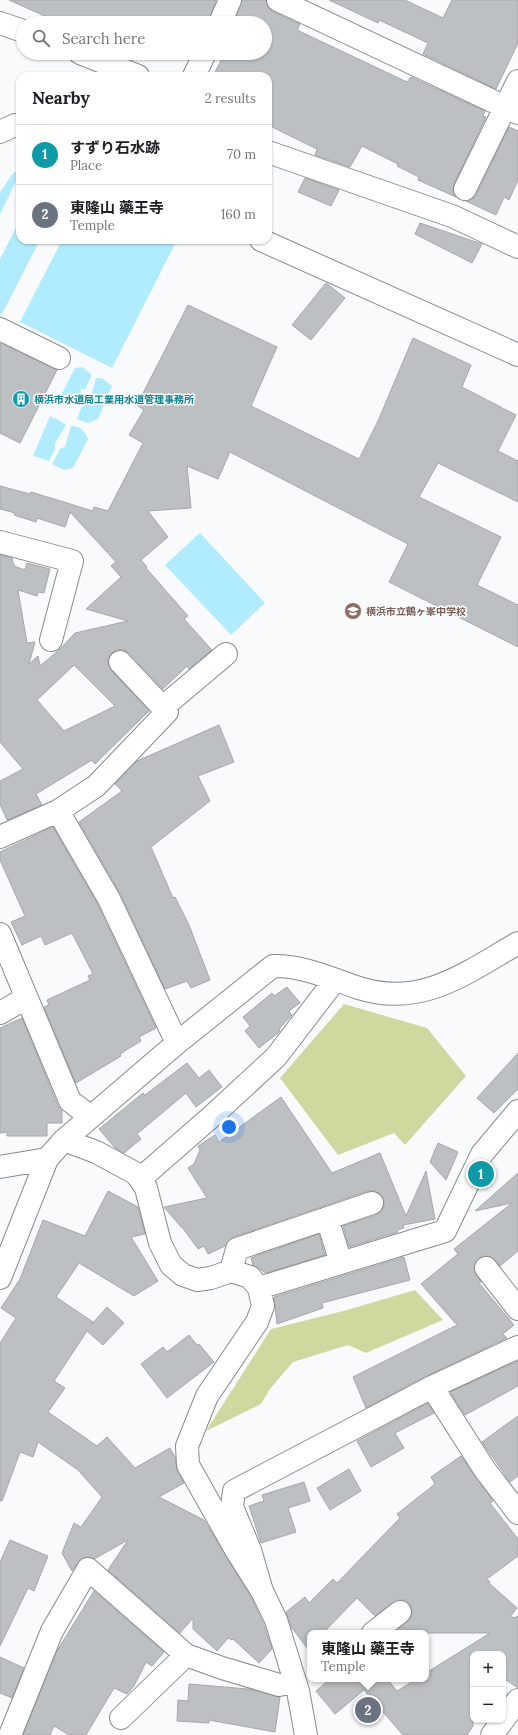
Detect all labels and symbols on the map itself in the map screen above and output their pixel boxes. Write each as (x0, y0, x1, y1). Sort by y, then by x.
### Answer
building icon: 横浜市水道局工業用水道管理事務所 (11, 389, 31, 409)
place label: 横浜市水道局工業用水道管理事務所 (34, 393, 194, 406)
school or university icon: 横浜市立鶴ヶ峯中学校 (343, 601, 363, 621)
place label: 横浜市立鶴ヶ峯中学校 (366, 605, 466, 618)
your location (219, 1117, 239, 1137)
pin: 1 (468, 1159, 494, 1189)
pin: 2 (355, 1695, 381, 1725)

